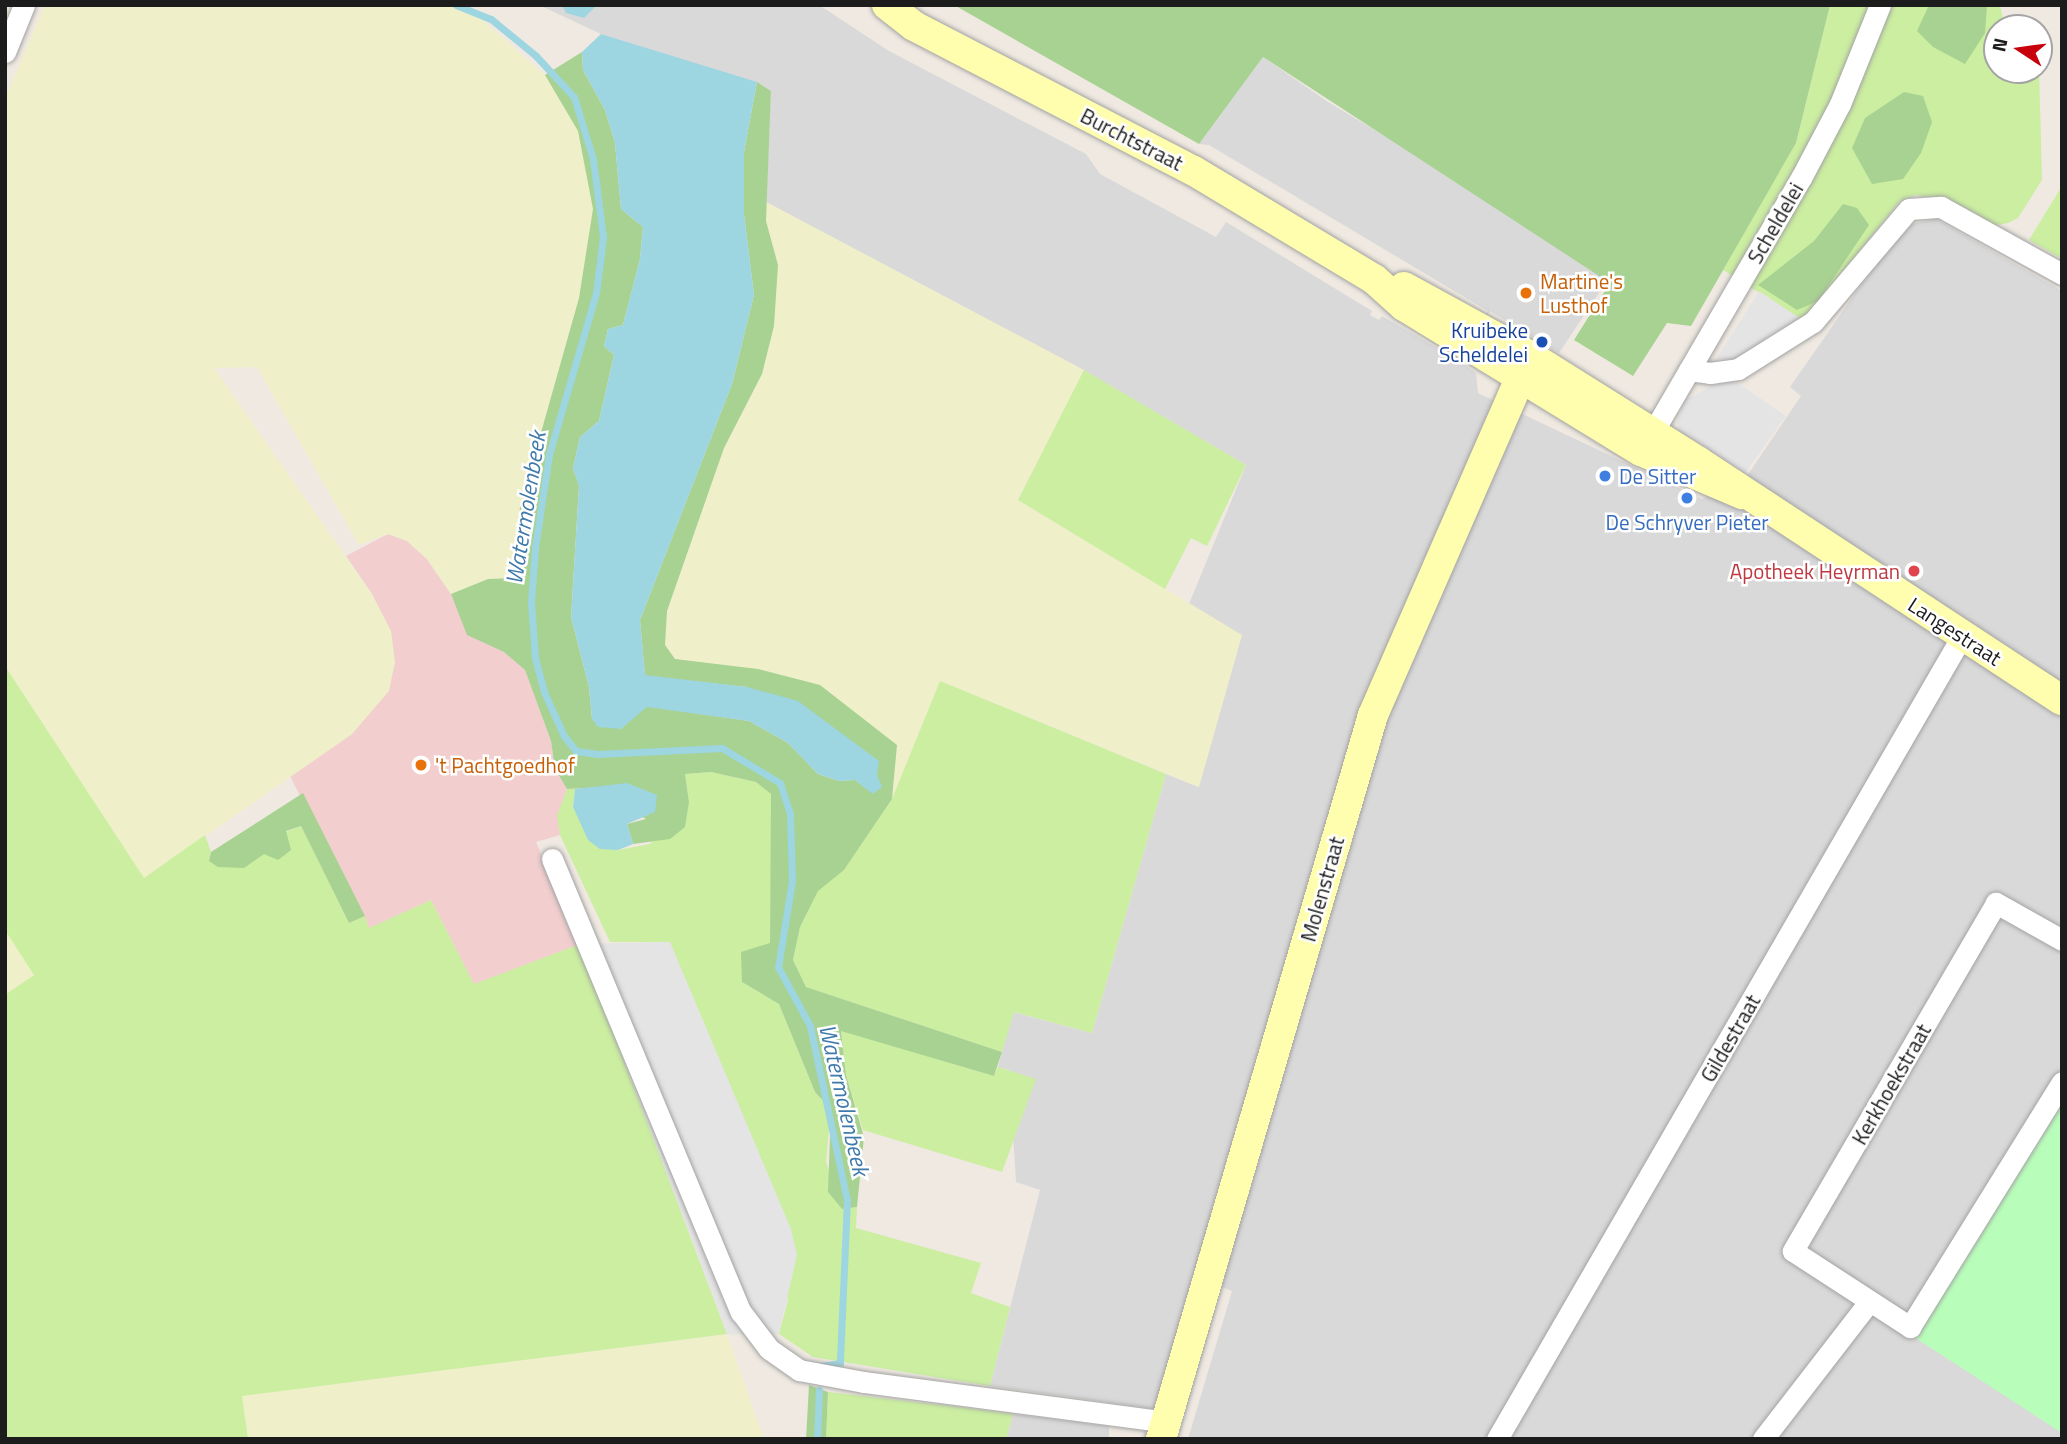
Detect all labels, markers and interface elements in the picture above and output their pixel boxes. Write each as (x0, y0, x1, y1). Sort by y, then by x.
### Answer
north arrow (1983, 14, 2053, 84)
text: N (1983, 35, 2015, 54)
street label: Burchtstraat (1077, 102, 1187, 176)
street label: Scheldelei (1742, 178, 1808, 268)
place label: Martine's Lusthof (1540, 268, 1623, 318)
marker: Martine's Lusthof (1518, 285, 1534, 301)
place label: Kruibeke Scheldelei (1439, 317, 1528, 367)
marker: Kruibeke Scheldelei (1534, 334, 1550, 350)
water label: Watermolenbeek (500, 430, 552, 586)
place label: De Sitter (1619, 463, 1696, 489)
marker: De Sitter (1597, 468, 1613, 484)
marker: De Schryver Pieter (1679, 490, 1695, 506)
place label: De Schryver Pieter (1605, 509, 1769, 535)
place label: Apotheek Heyrman (1730, 558, 1900, 584)
marker: Apotheek Heyrman (1906, 563, 1922, 579)
street label: Langestraat (1904, 592, 2006, 670)
place label: 't Pachtgoedhof (435, 752, 575, 778)
marker: 't Pachtgoedhof (413, 757, 429, 773)
street label: Molenstraat (1295, 834, 1349, 944)
street label: Gildestraat (1695, 990, 1765, 1086)
street label: Kerkhoekstraat (1846, 1019, 1936, 1149)
water label: Watermolenbeek (813, 1022, 875, 1178)

